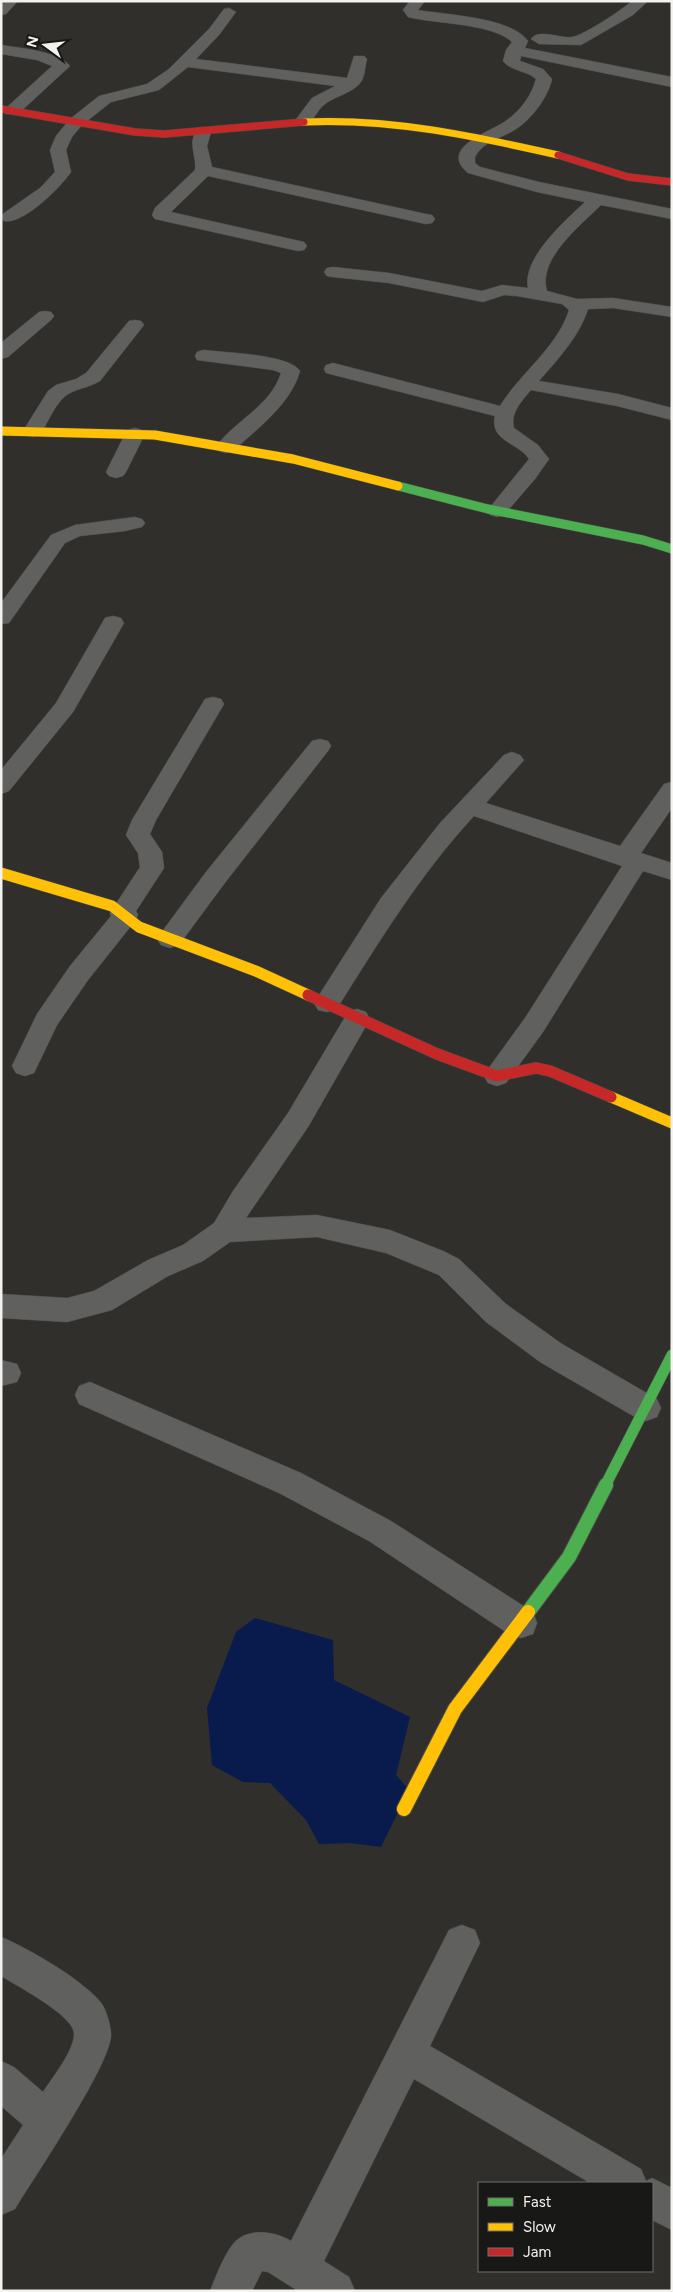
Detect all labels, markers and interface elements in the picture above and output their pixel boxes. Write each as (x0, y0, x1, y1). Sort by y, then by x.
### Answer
north arrow (20, 20, 70, 70)
text: N (23, 34, 43, 49)
legend (478, 2182, 653, 2272)
text: Fast (523, 2193, 552, 2211)
text: Slow (523, 2218, 556, 2236)
text: Jam (523, 2243, 551, 2261)

